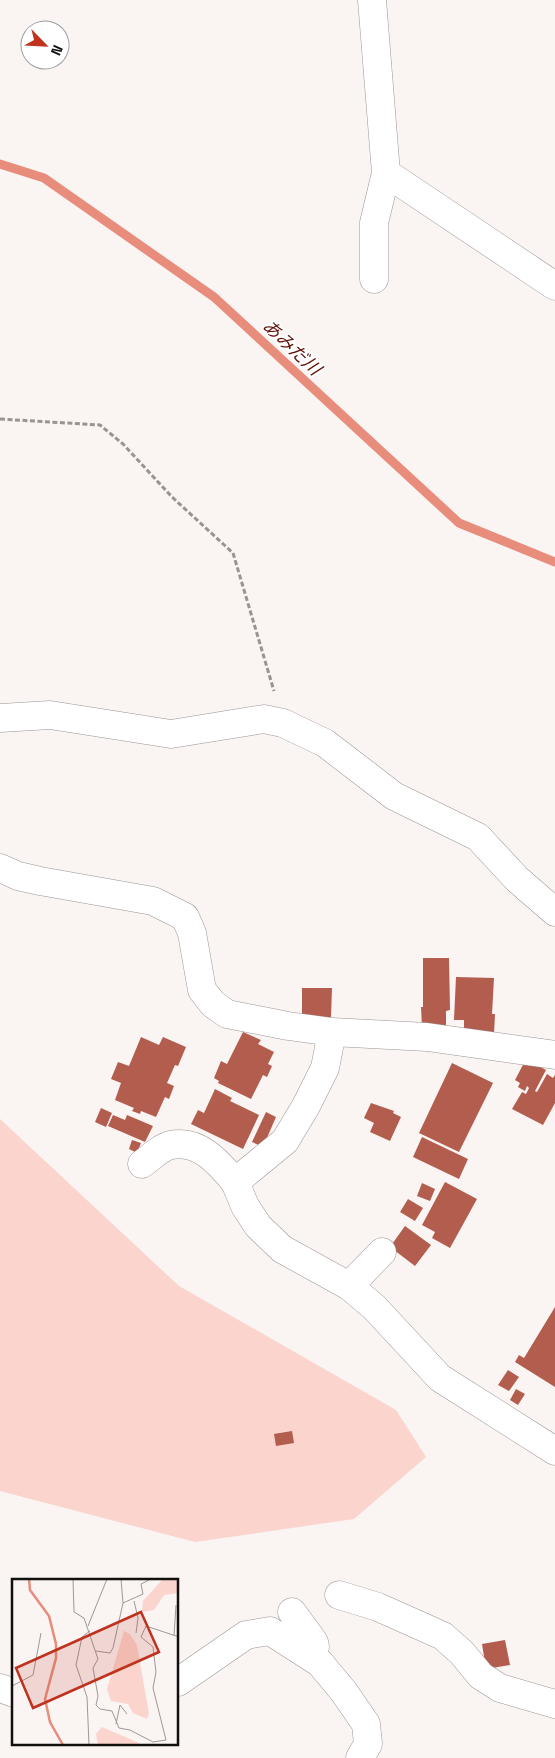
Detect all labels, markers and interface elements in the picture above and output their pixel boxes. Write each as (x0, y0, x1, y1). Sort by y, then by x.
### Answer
north arrow (20, 20, 70, 70)
text: N (47, 42, 67, 58)
water label: あみだ川 (258, 314, 328, 381)
inset map (12, 1579, 179, 1746)

